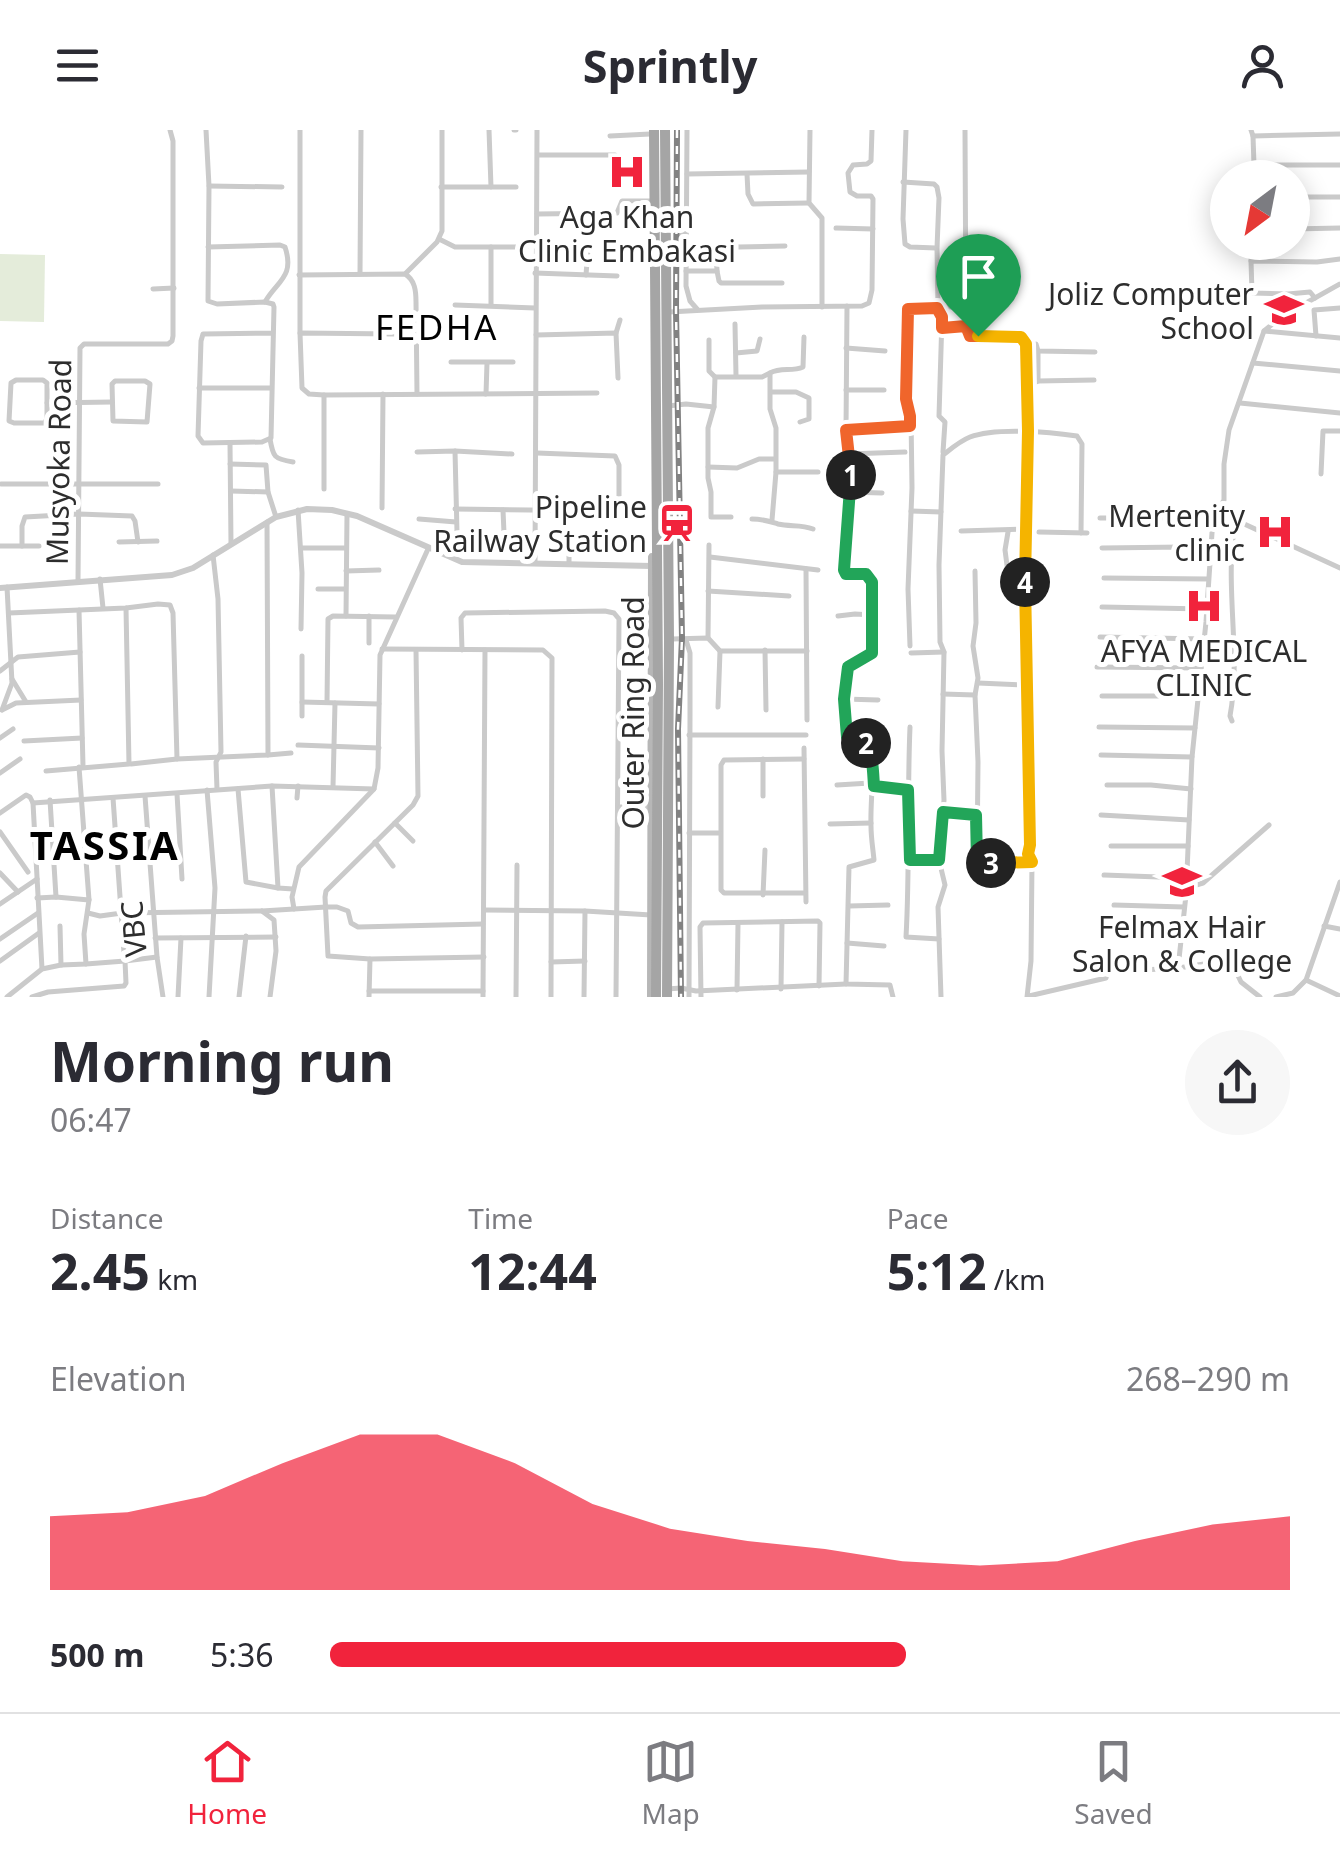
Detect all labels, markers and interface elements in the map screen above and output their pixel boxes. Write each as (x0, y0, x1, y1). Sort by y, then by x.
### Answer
text: Sprintly (583, 35, 757, 96)
icon: menu (50, 38, 105, 93)
icon: person (1235, 38, 1290, 93)
hospital icon: Aga Khan Clinic Embakasi (606, 151, 648, 193)
north arrow (1210, 160, 1310, 260)
map controls (1210, 160, 1310, 260)
place label: Aga Khan Clinic Embakasi (518, 196, 736, 271)
pin (936, 234, 1021, 337)
icon: arrive (951, 249, 1006, 304)
place label: Joliz Computer School (1045, 273, 1254, 348)
school or university icon: Joliz Computer School (1263, 289, 1305, 331)
district label: FEDHA (375, 303, 499, 350)
street label: Musyoka Road (36, 359, 80, 565)
pin: 1 (826, 450, 876, 500)
text: 1 (843, 456, 859, 494)
place label: Pipeline Railway Station (433, 486, 647, 561)
place label: Mertenity clinic (1108, 495, 1246, 570)
station icon: Pipeline Railway Station (656, 502, 698, 544)
hospital icon: Mertenity clinic (1254, 511, 1296, 553)
pin: 4 (1000, 557, 1050, 607)
text: 4 (1017, 563, 1033, 601)
hospital icon: AFYA MEDICAL CLINIC (1183, 585, 1225, 627)
street label: Outer Ring Road (612, 596, 653, 830)
place label: AFYA MEDICAL CLINIC (1101, 630, 1307, 705)
pin: 2 (841, 718, 891, 768)
text: 2 (858, 724, 874, 762)
district label: TASSIA (30, 817, 180, 872)
pin: 3 (966, 838, 1016, 888)
text: 3 (983, 844, 999, 882)
school or university icon: Felmax Hair Salon & College (1161, 861, 1203, 903)
street label: VBC (110, 899, 156, 959)
place label: Felmax Hair Salon & College (1072, 906, 1292, 981)
text: Morning run (50, 1023, 394, 1098)
button: share (1185, 1030, 1290, 1135)
text: 06:47 (50, 1098, 132, 1141)
text: Distance (50, 1199, 163, 1237)
text: Time (468, 1199, 533, 1237)
text: Pace (887, 1199, 949, 1237)
text: 2.45 (50, 1237, 150, 1305)
text: 12:44 (468, 1237, 597, 1305)
text: 5:12 (887, 1237, 987, 1305)
text: km (150, 1260, 198, 1298)
text: /km (987, 1260, 1045, 1298)
text: Elevation (50, 1357, 187, 1400)
text: 268–290 m (1126, 1357, 1290, 1400)
text: 500 m (50, 1633, 144, 1676)
text: 5:36 (210, 1633, 274, 1676)
tab: Home (187, 1734, 267, 1832)
tab: Map (641, 1734, 700, 1832)
tab: Saved (1074, 1734, 1153, 1832)

